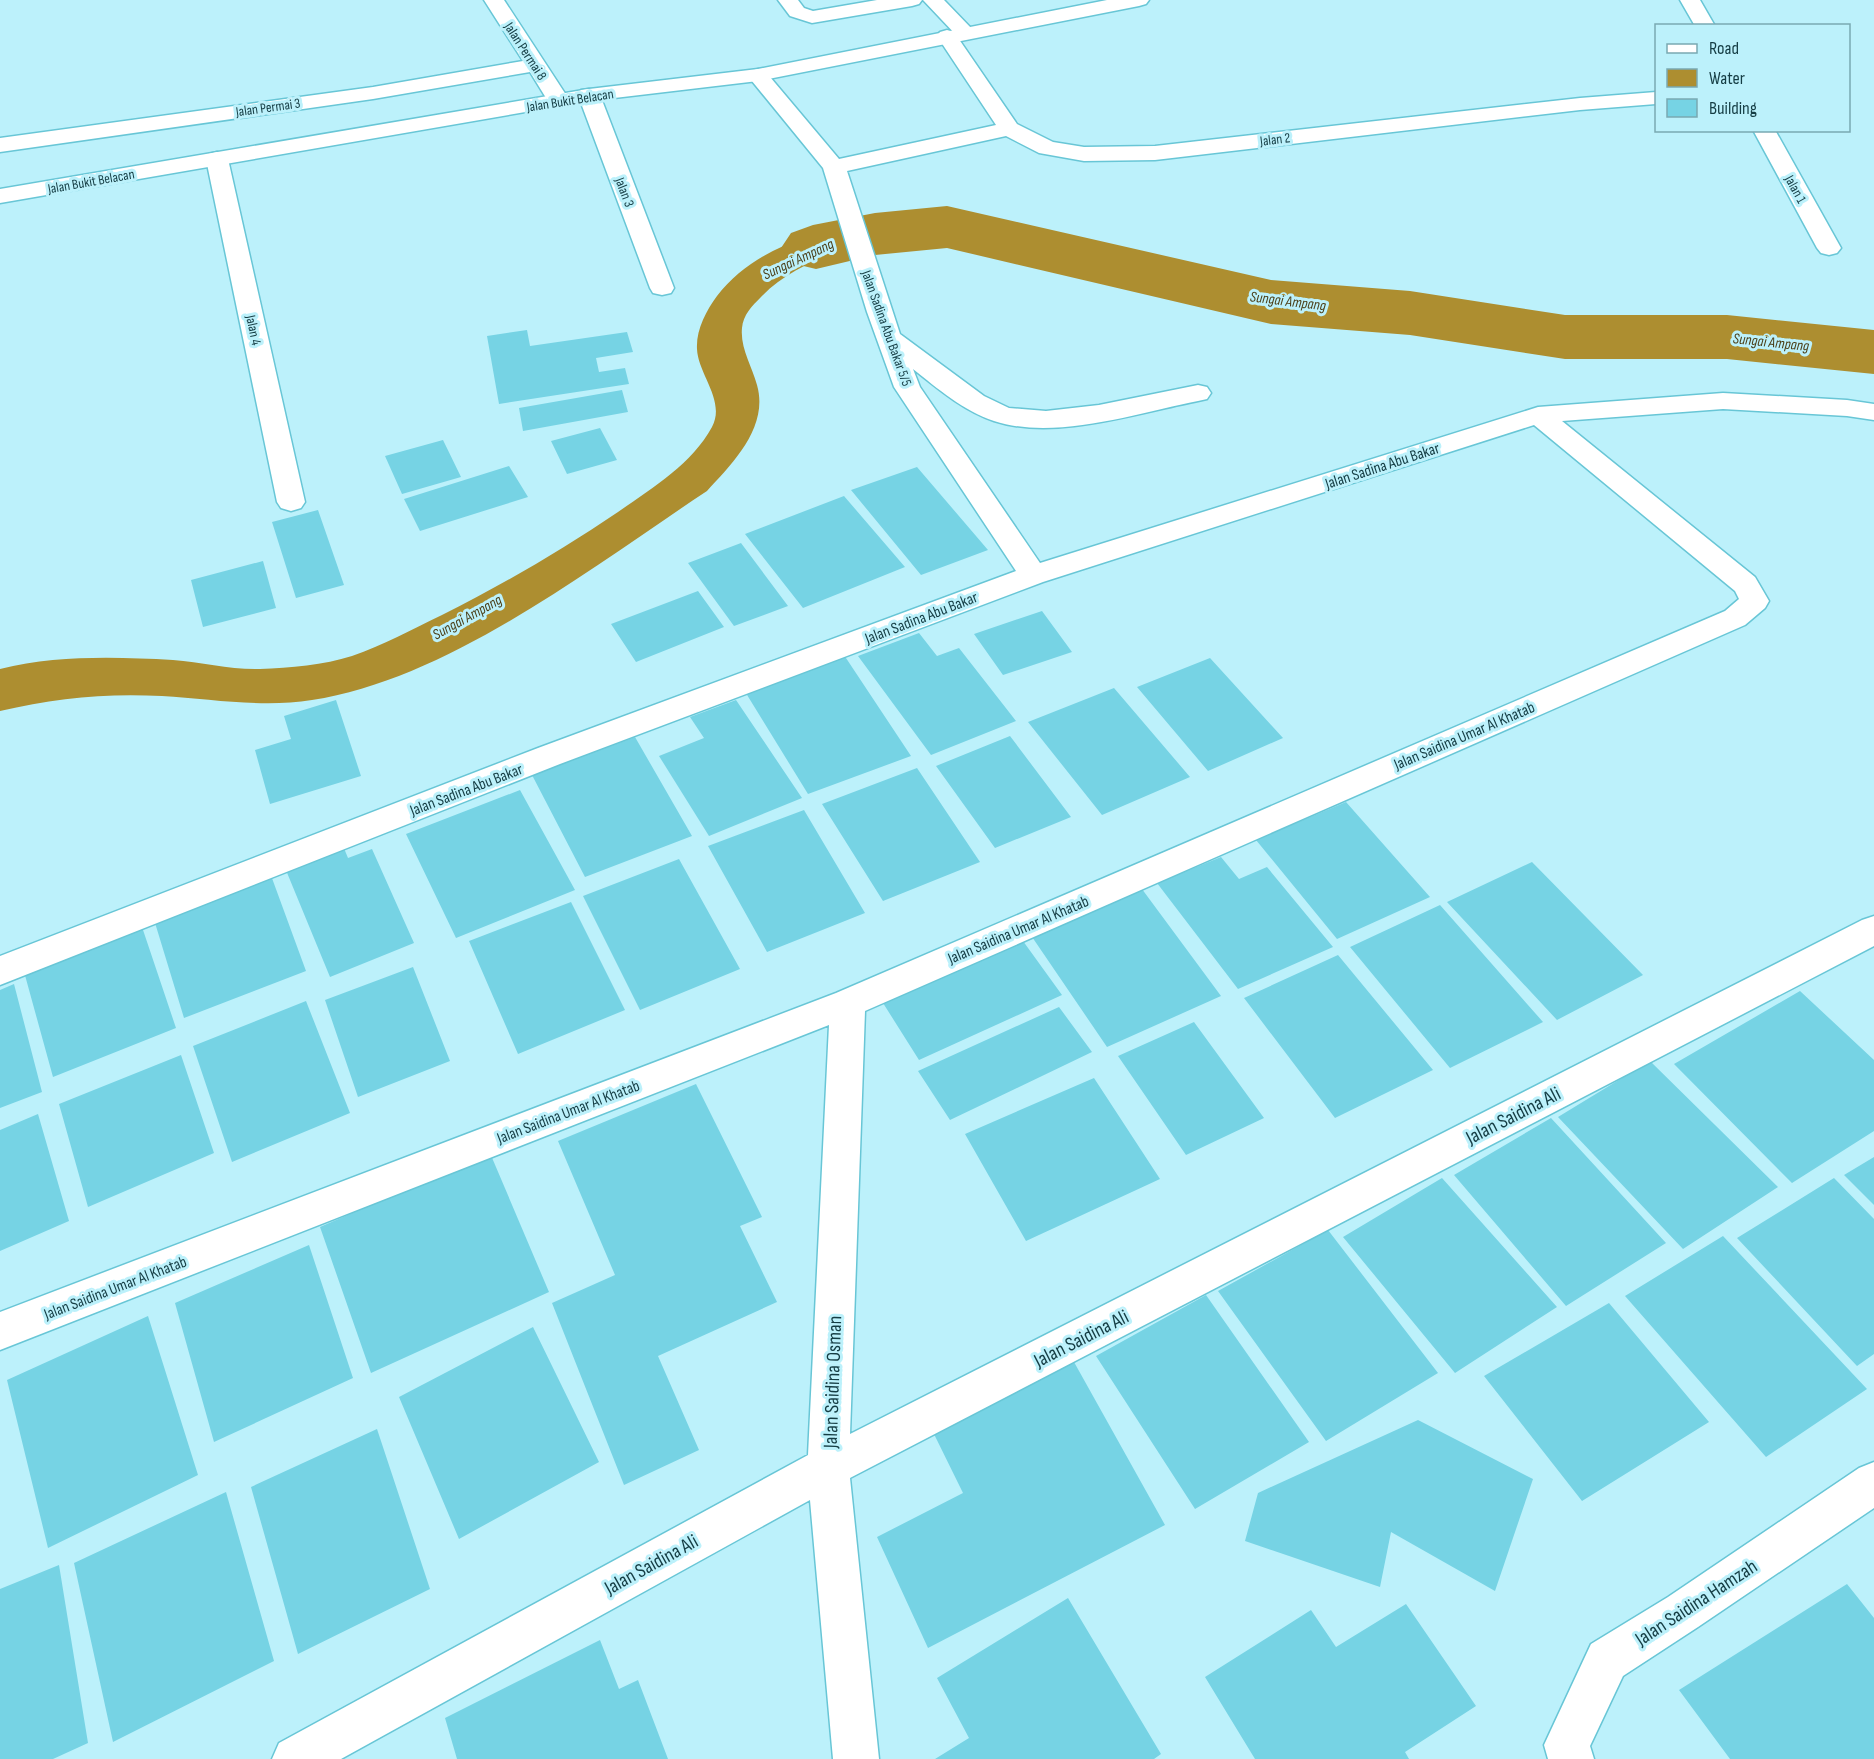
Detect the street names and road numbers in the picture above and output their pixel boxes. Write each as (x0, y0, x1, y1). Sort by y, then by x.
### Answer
street label: Jalan Permai 8 (500, 18, 551, 83)
street label: Jalan Bukit Belacan (524, 85, 615, 116)
street label: Jalan Permai 3 (234, 95, 302, 121)
street label: Jalan 2 (1258, 129, 1291, 150)
street label: Jalan Bukit Belacan (45, 166, 136, 198)
street label: Jalan 1 (1781, 171, 1810, 206)
street label: Jalan 3 (611, 174, 638, 210)
street label: Jalan Sadina Abu Bakar 5/5 (857, 267, 915, 389)
street label: Jalan 4 (242, 313, 265, 347)
street label: Jalan Sadina Abu Bakar (1322, 439, 1443, 494)
street label: Jalan Sadina Abu Bakar (862, 588, 981, 649)
street label: Jalan Saidina Umar Al Khatab (1390, 698, 1538, 775)
street label: Jalan Sadina Abu Bakar (407, 760, 526, 821)
street label: Jalan Saidina Umar Al Khatab (944, 892, 1092, 969)
street label: Jalan Saidina Umar Al Khatab (494, 1076, 642, 1149)
street label: Jalan Saidina Ali (1461, 1082, 1565, 1150)
street label: Jalan Saidina Umar Al Khatab (41, 1252, 189, 1325)
street label: Jalan Saidina Ali (1029, 1305, 1133, 1373)
street label: Jalan Saidina Osman (819, 1315, 847, 1450)
street label: Jalan Saidina Ali (600, 1529, 702, 1601)
street label: Jalan Saidina Hamzah (1630, 1554, 1762, 1652)

